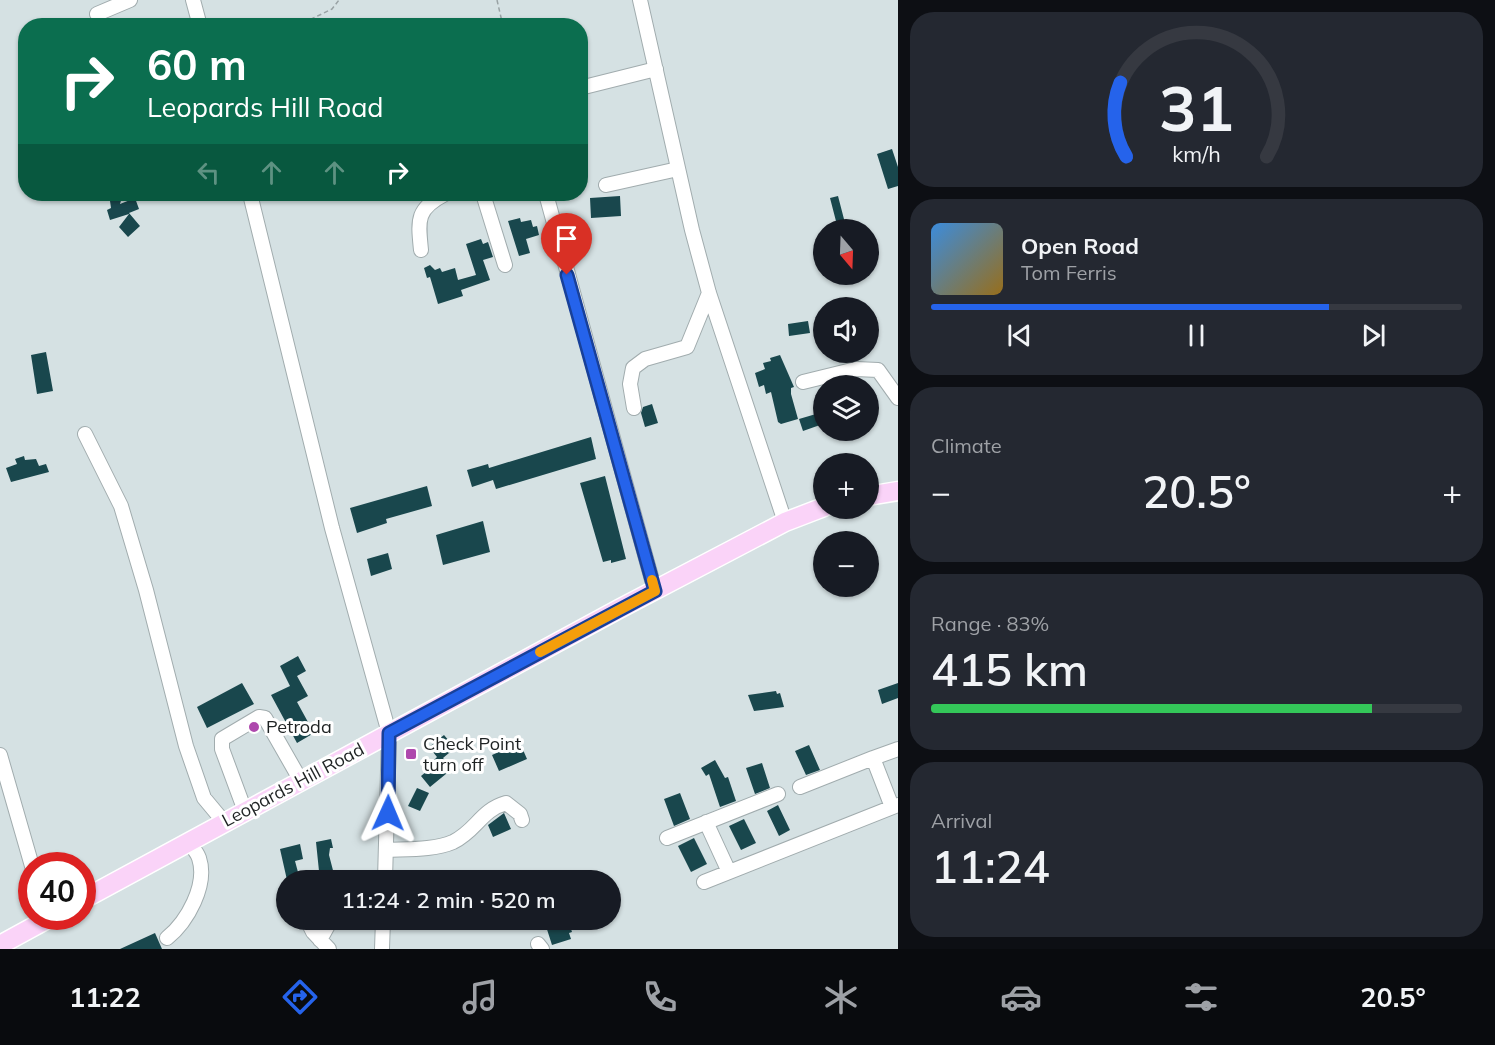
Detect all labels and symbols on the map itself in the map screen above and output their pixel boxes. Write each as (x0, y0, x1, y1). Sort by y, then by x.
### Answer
pin (541, 213, 592, 275)
north arrow (813, 219, 879, 285)
place label: Petroda (266, 715, 332, 738)
marker: Petroda (247, 720, 261, 734)
place label: Check Point turn off (423, 732, 521, 776)
street label: Leopards Hill Road (218, 737, 368, 832)
marker: Check Point turn off (404, 747, 418, 761)
position arrow (356, 781, 420, 845)
speed limit sign: 40 (18, 852, 96, 930)

